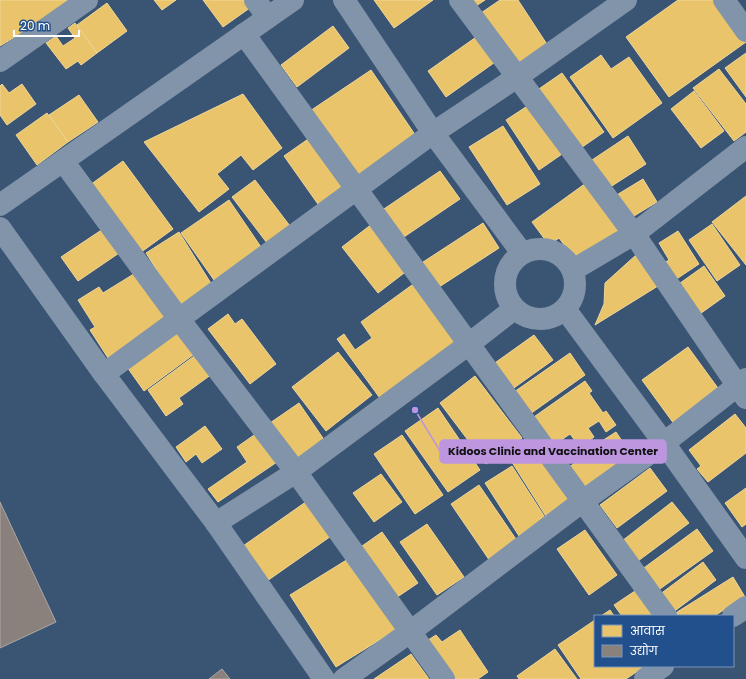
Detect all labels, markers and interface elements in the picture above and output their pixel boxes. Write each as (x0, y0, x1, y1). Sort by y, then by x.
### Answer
scale bar (14, 12, 79, 38)
text: 20 m (20, 17, 50, 34)
callout: Kidoos Clinic and Vaccination Center (440, 440, 666, 463)
text: Kidoos Clinic and Vaccination Center (448, 443, 658, 459)
legend (594, 615, 734, 667)
text: आवास (630, 622, 666, 639)
text: उद्योग (629, 642, 659, 659)

